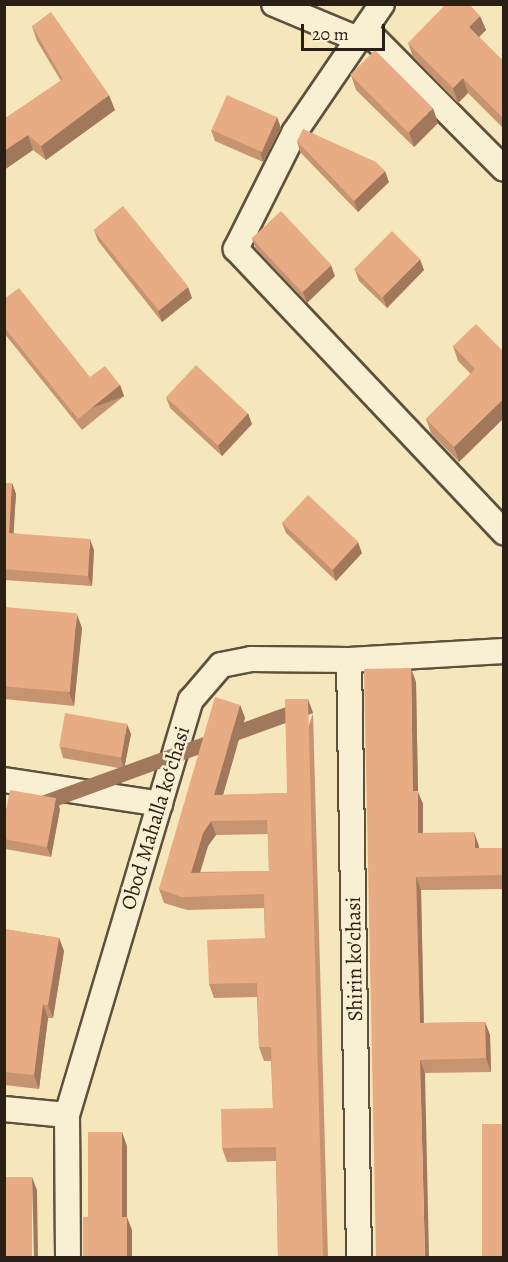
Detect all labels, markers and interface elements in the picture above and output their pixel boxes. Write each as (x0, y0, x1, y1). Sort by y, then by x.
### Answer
scale bar (304, 12, 388, 50)
text: 20 m (312, 22, 349, 46)
street label: Obod Mahalla ko‘chasi (115, 723, 195, 913)
street label: Shirin ko'chasi (340, 896, 368, 1022)

